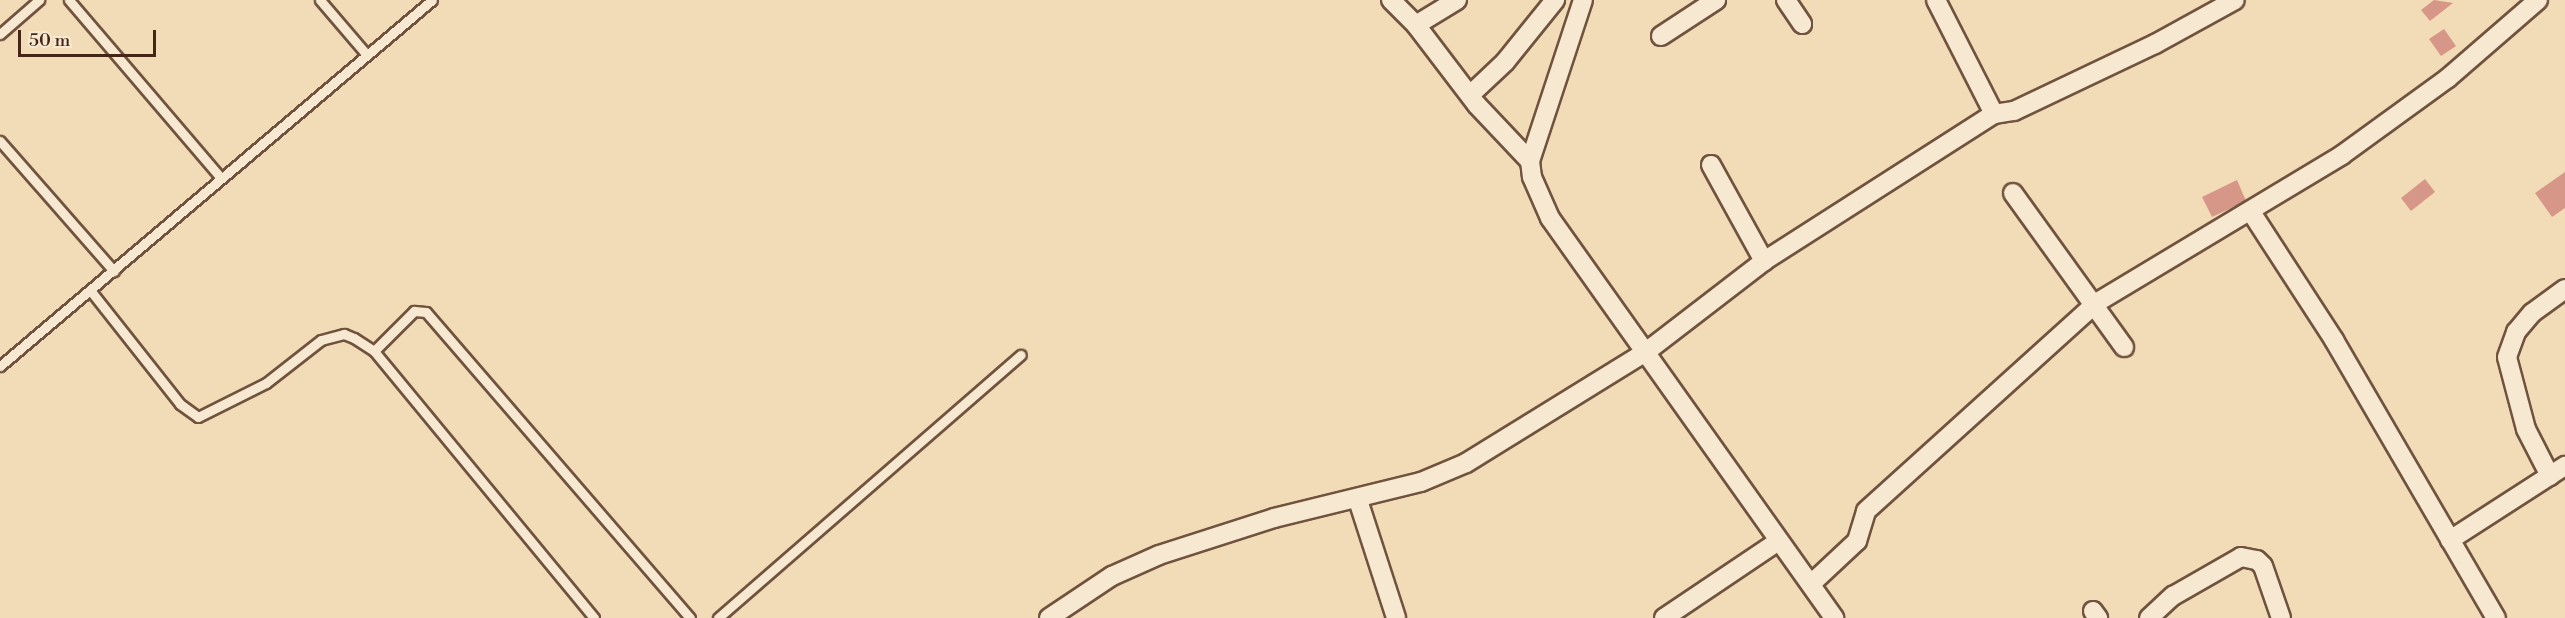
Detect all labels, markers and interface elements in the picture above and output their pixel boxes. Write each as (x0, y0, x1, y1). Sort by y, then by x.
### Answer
scale bar (21, 18, 159, 56)
text: 50 m (29, 29, 70, 52)

